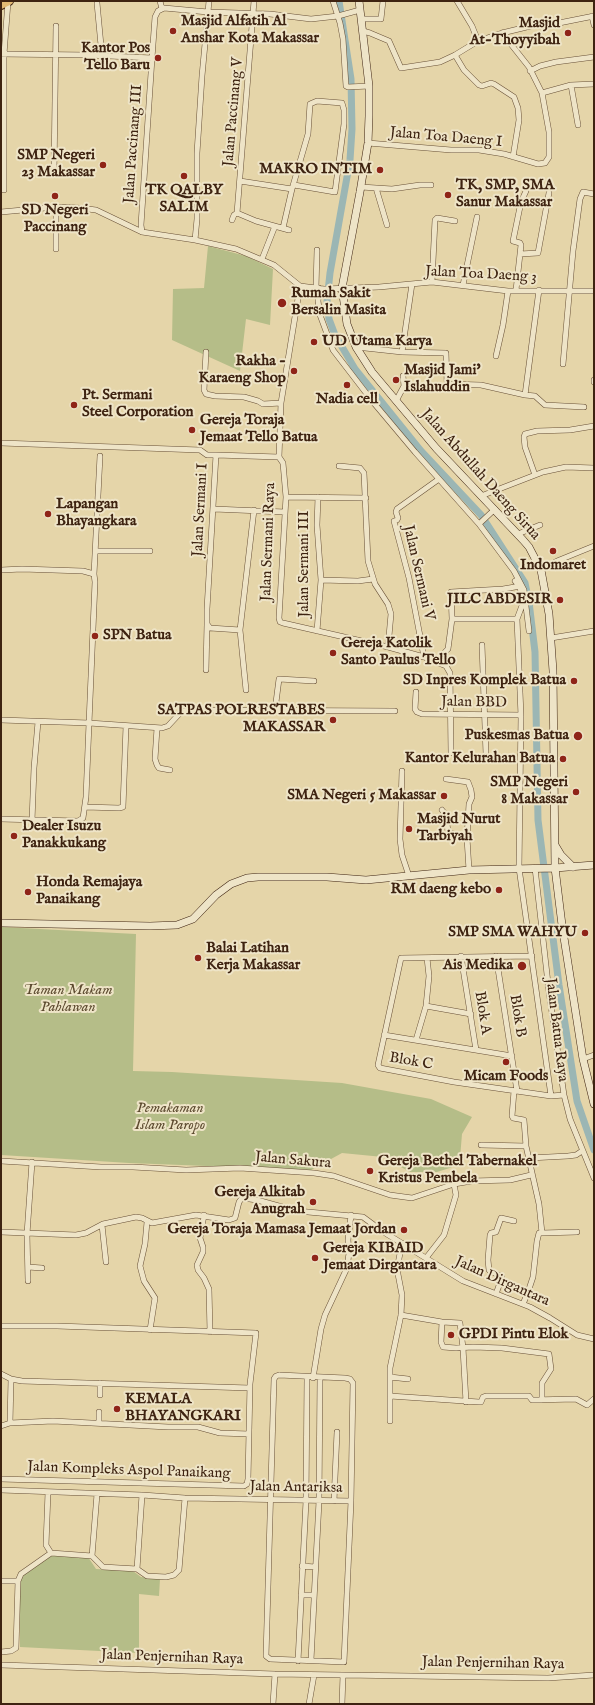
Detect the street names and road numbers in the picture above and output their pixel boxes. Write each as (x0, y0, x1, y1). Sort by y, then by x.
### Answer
street label: Jalan Paccinang V (220, 57, 248, 167)
street label: Jalan Paccinang III (121, 84, 147, 204)
street label: Jalan Toa Daeng I (389, 124, 503, 152)
street label: Jalan Toa Daeng 3 (425, 263, 537, 287)
street label: Jalan Abdullah Daeng Sirua (416, 406, 544, 544)
street label: Jalan Sermani I (190, 463, 212, 557)
street label: Jalan Sermani Raya (258, 482, 280, 602)
street label: Jalan Sermani III (296, 511, 314, 617)
street label: Jalan Sermani V (398, 524, 438, 622)
street label: Jalan BBD (441, 693, 507, 713)
street label: Jalan Batua Raya (541, 977, 571, 1083)
street label: Blok A (470, 990, 494, 1036)
street label: Blok B (505, 993, 529, 1039)
street label: Blok C (388, 1049, 434, 1075)
street label: Jalan Sakura (254, 1149, 332, 1173)
street label: Jalan Dirgantara (452, 1253, 552, 1311)
street label: Jalan Kompleks Aspol Panaikang (27, 1458, 231, 1484)
street label: Jalan Antariksa (249, 1478, 343, 1498)
street label: Jalan Penjernihan Raya (101, 1647, 243, 1669)
street label: Jalan Penjernihan Raya (422, 1654, 564, 1674)

